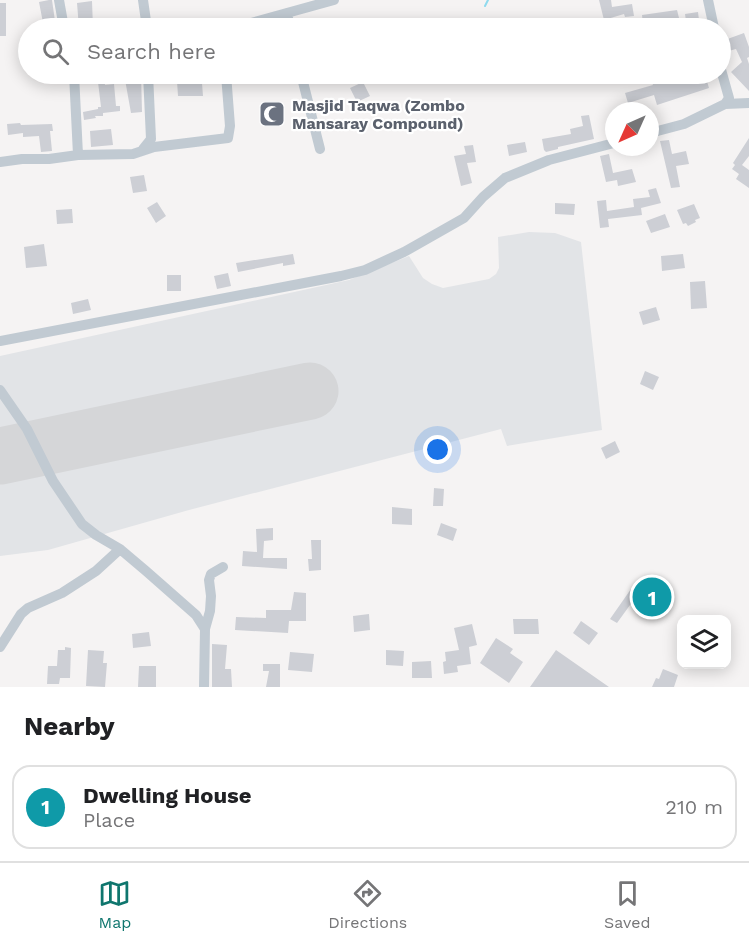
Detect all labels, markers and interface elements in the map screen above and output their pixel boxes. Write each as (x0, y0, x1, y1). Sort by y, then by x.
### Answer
search box (18, 18, 731, 84)
icon: search (39, 35, 72, 68)
text: Search here (87, 39, 216, 64)
place label: Masjid Taqwa (Zombo Mansaray Compound) (292, 96, 465, 133)
mosque icon: Masjid Taqwa (Zombo Mansaray Compound) (257, 99, 287, 129)
north arrow (605, 102, 659, 156)
your location (423, 435, 452, 464)
pin: 1 (632, 574, 672, 620)
map controls (677, 615, 731, 669)
button: layers (677, 615, 731, 669)
text: Nearby (24, 711, 115, 741)
text: Dwelling House (83, 783, 251, 808)
text: 1 (41, 795, 50, 819)
text: 210 m (665, 795, 723, 819)
text: Place (83, 808, 135, 832)
tab: Map (98, 877, 131, 932)
tab: Directions (328, 877, 407, 932)
tab: Saved (604, 877, 651, 932)

